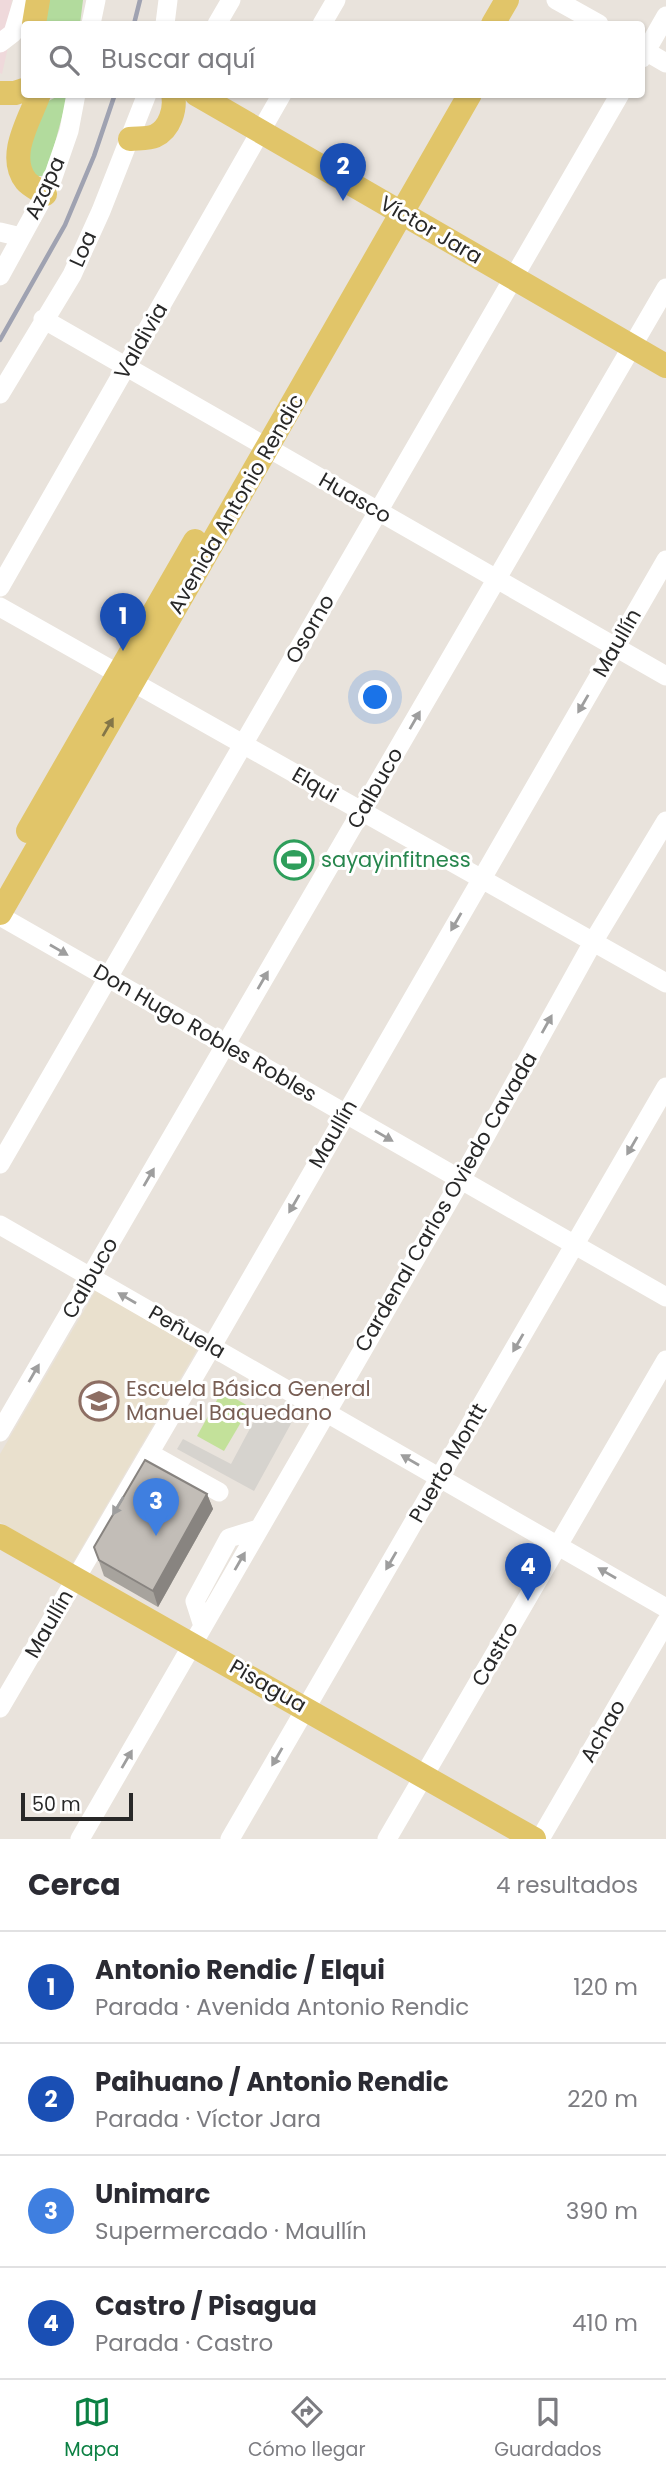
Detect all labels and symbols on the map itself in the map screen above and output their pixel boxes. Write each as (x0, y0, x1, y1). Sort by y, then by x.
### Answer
pin: 2 (320, 143, 366, 201)
street label: Azapa (17, 152, 72, 224)
street label: Víctor Jara (375, 189, 488, 271)
street label: Loa (62, 226, 103, 271)
street label: Valdivia (107, 297, 174, 384)
street label: Avenida Antonio Rendic (161, 389, 310, 619)
street label: Huasco (314, 465, 397, 530)
street label: Osorno (278, 589, 341, 669)
pin: 1 (100, 593, 146, 651)
street label: Maullín (585, 603, 648, 682)
your location (358, 680, 392, 714)
one-way arrow (576, 694, 589, 713)
one-way arrow (408, 710, 420, 730)
one-way arrow (102, 717, 114, 736)
street label: Calbuco (340, 742, 409, 834)
street label: Elqui (287, 760, 344, 809)
sports icon: sayayinfitness (273, 839, 315, 881)
place label: sayayinfitness (321, 845, 471, 874)
one-way arrow (450, 912, 462, 931)
one-way arrow (50, 944, 69, 956)
street label: Don Hugo Robles Robles (88, 957, 322, 1108)
one-way arrow (257, 971, 269, 990)
one-way arrow (541, 1013, 553, 1033)
street label: Cardenal Carlos Oviedo Cavada (348, 1047, 544, 1357)
street label: Maullín (301, 1094, 364, 1173)
one-way arrow (375, 1130, 394, 1142)
one-way arrow (626, 1136, 638, 1156)
one-way arrow (143, 1167, 155, 1186)
one-way arrow (288, 1194, 300, 1213)
street label: Calbuco (55, 1232, 124, 1324)
one-way arrow (118, 1292, 137, 1304)
street label: Peñuela (143, 1298, 231, 1365)
one-way arrow (511, 1333, 524, 1352)
one-way arrow (28, 1364, 40, 1383)
place label: Escuela Básica General Manuel Baquedano (126, 1374, 371, 1427)
school or university icon: Escuela Básica General Manuel Baquedano (78, 1380, 120, 1422)
street label: Puerto Montt (402, 1398, 493, 1528)
one-way arrow (400, 1454, 419, 1466)
pin: 3 (133, 1478, 179, 1536)
one-way arrow (112, 1497, 124, 1516)
pin: 4 (505, 1543, 551, 1601)
one-way arrow (385, 1551, 397, 1570)
one-way arrow (234, 1552, 246, 1571)
one-way arrow (597, 1567, 617, 1579)
street label: Maullín (17, 1584, 80, 1663)
street label: Castro (464, 1616, 525, 1691)
street label: Pisagua (224, 1652, 312, 1719)
street label: Achao (573, 1694, 632, 1767)
one-way arrow (271, 1748, 283, 1767)
one-way arrow (121, 1749, 133, 1768)
scale bar (21, 1790, 133, 1822)

